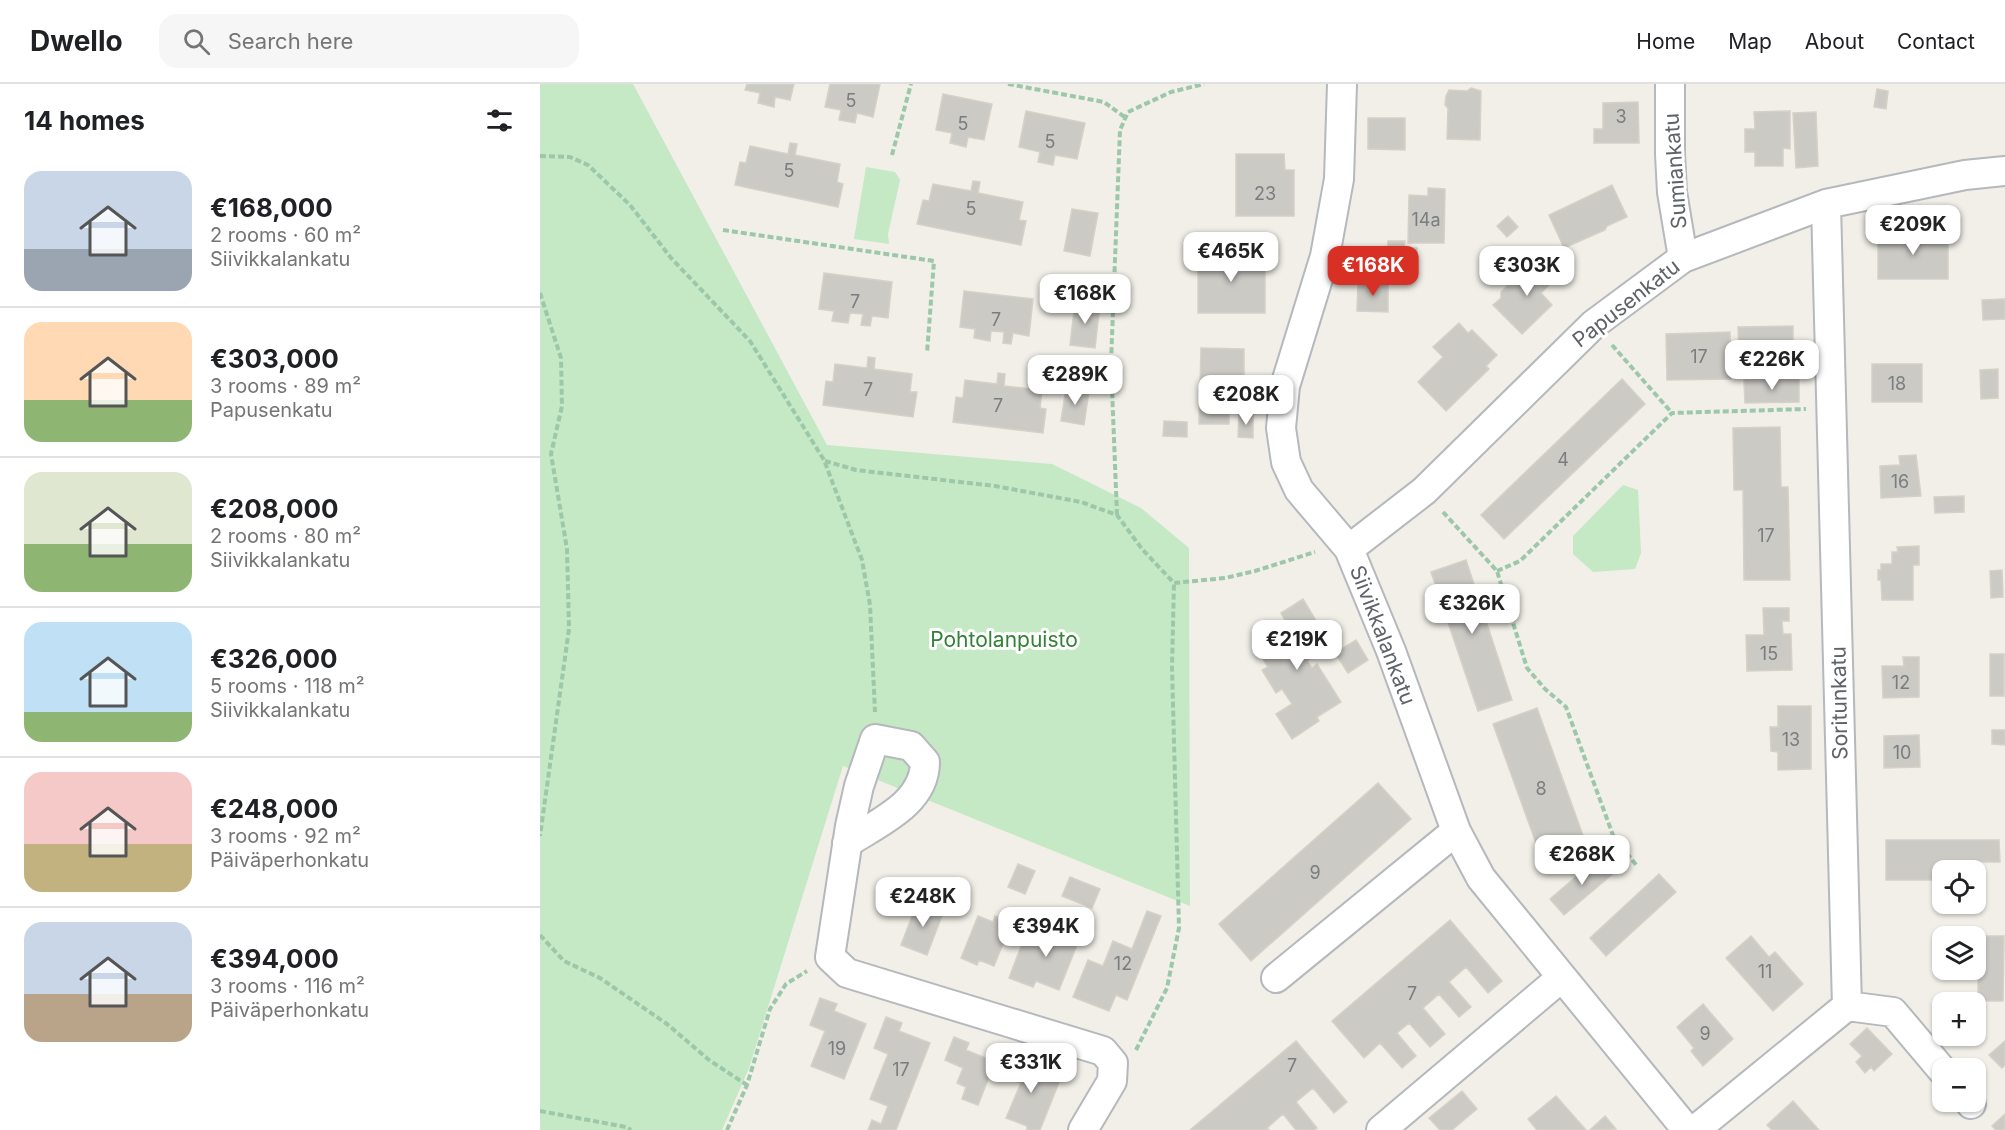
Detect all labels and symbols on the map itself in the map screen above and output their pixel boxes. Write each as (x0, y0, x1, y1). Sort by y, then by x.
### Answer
house number: 5 (846, 90, 856, 111)
house number: 3 (1615, 106, 1627, 127)
street label: Sumiankatu (1658, 112, 1692, 230)
house number: 5 (958, 113, 968, 134)
house number: 5 (1045, 131, 1055, 152)
house number: 5 (784, 160, 794, 181)
house number: 23 (1254, 183, 1276, 204)
house number: 5 (966, 198, 976, 219)
pin: €209K (1871, 205, 1955, 256)
house number: 14a (1411, 209, 1441, 230)
pin: €465K (1189, 232, 1273, 283)
pin: €168K (1331, 246, 1415, 297)
pin: €303K (1485, 246, 1569, 297)
street label: Papusenkatu (1568, 253, 1684, 353)
pin: €168K (1043, 274, 1127, 325)
house number: 7 (850, 291, 860, 312)
house number: 7 (991, 309, 1001, 330)
pin: €226K (1730, 340, 1814, 391)
house number: 17 (1690, 346, 1708, 367)
pin: €289K (1033, 355, 1117, 406)
house number: 18 (1888, 373, 1906, 394)
pin: €208K (1204, 375, 1288, 426)
house number: 7 (863, 379, 873, 400)
house number: 7 (993, 395, 1003, 416)
house number: 4 (1557, 449, 1569, 470)
house number: 16 (1891, 471, 1909, 492)
house number: 17 (1757, 525, 1775, 546)
street label: Siivikkalankatu (1345, 562, 1421, 708)
pin: €326K (1430, 584, 1514, 635)
pin: €219K (1255, 620, 1339, 671)
park label: Pohtolanpuisto (930, 627, 1078, 652)
house number: 15 (1760, 643, 1778, 664)
street label: Soritunkatu (1826, 646, 1852, 760)
house number: 12 (1892, 672, 1910, 693)
house number: 13 (1782, 729, 1800, 750)
house number: 10 (1893, 742, 1911, 763)
house number: 8 (1535, 778, 1547, 799)
pin: €268K (1540, 835, 1624, 886)
house number: 9 (1309, 862, 1321, 883)
pin: €248K (881, 877, 965, 928)
pin: €394K (1004, 907, 1088, 958)
house number: 12 (1114, 953, 1132, 974)
house number: 11 (1758, 961, 1772, 982)
house number: 7 (1407, 983, 1417, 1004)
house number: 9 (1699, 1023, 1711, 1044)
house number: 19 (828, 1038, 846, 1059)
pin: €331K (989, 1043, 1073, 1094)
house number: 7 (1287, 1055, 1297, 1076)
house number: 17 (892, 1059, 910, 1080)

